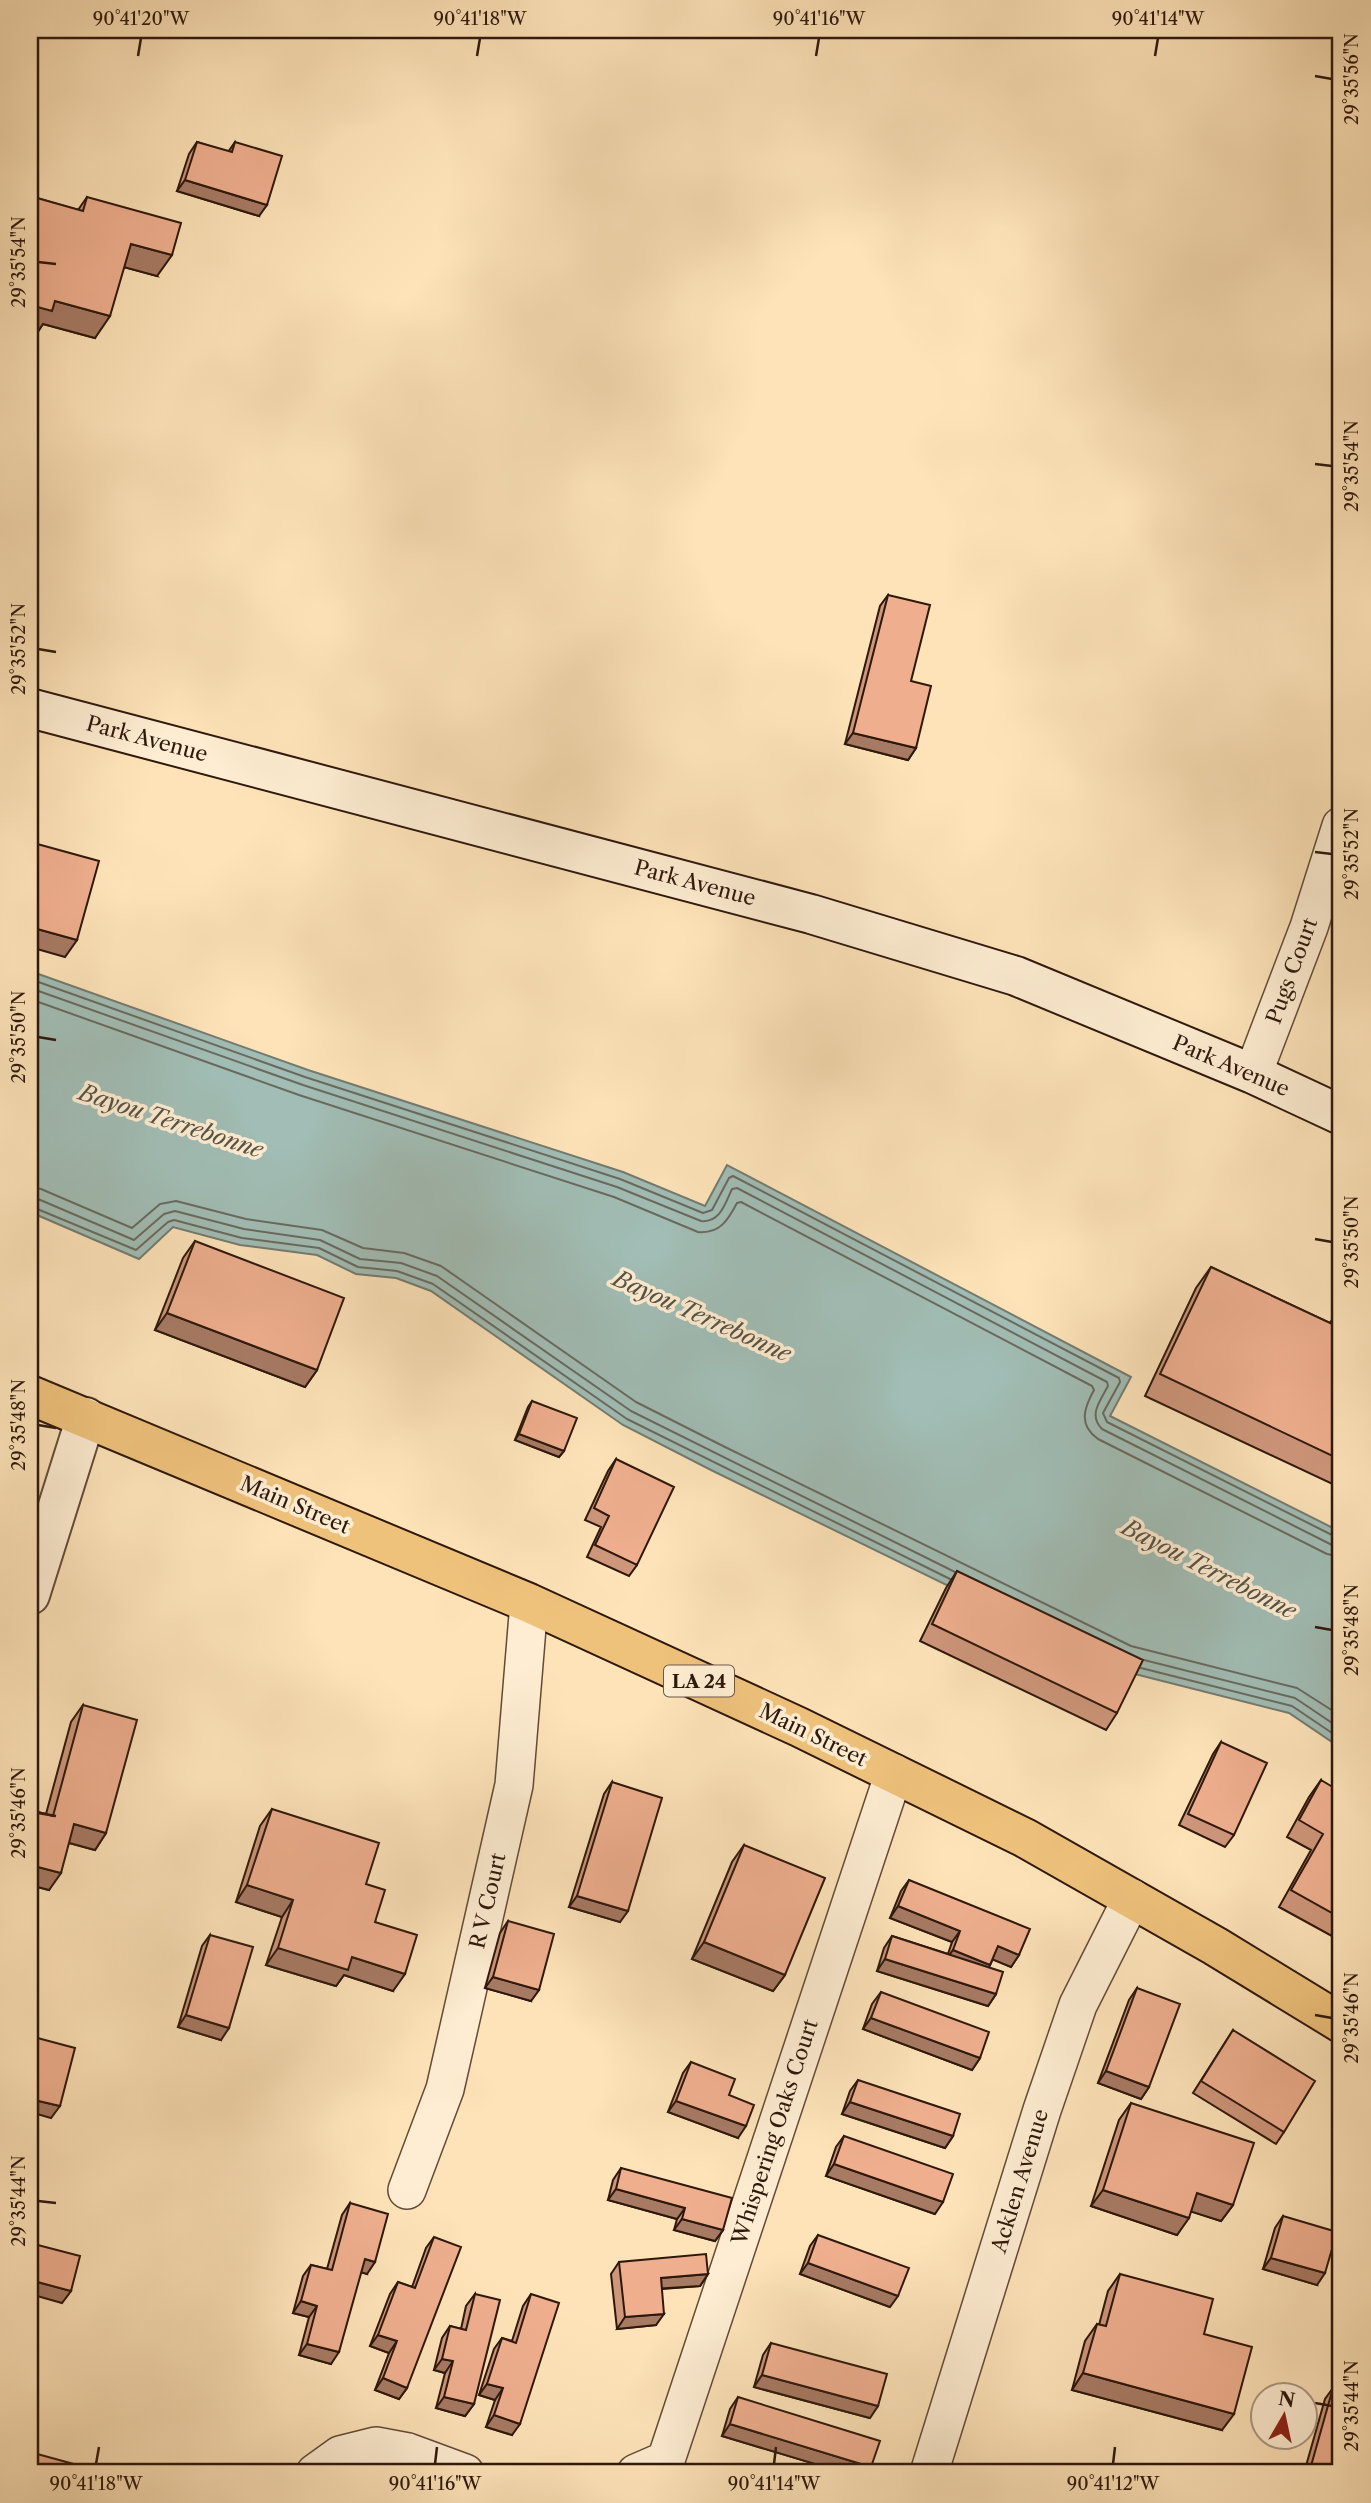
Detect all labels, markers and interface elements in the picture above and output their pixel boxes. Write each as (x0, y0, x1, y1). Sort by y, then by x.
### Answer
text: 90°41'20"W (93, 8, 191, 30)
text: 90°41'18"W (434, 8, 528, 30)
text: 90°41'16"W (773, 8, 867, 30)
text: 90°41'14"W (1112, 8, 1206, 30)
text: 29°35'56"N (1341, 33, 1363, 125)
text: 29°35'54"N (8, 216, 30, 308)
text: 29°35'54"N (1341, 420, 1363, 512)
text: 29°35'52"N (8, 603, 30, 695)
street label: Park Avenue (84, 710, 211, 767)
text: 29°35'52"N (1341, 808, 1363, 900)
street label: Park Avenue (632, 854, 759, 911)
street label: Pugs Court (1261, 914, 1322, 1027)
text: 29°35'50"N (8, 990, 30, 1084)
street label: Park Avenue (1169, 1030, 1293, 1101)
water label: Bayou Terrebonne (74, 1077, 267, 1164)
text: 29°35'50"N (1341, 1195, 1363, 1289)
water label: Bayou Terrebonne (607, 1263, 796, 1368)
text: 29°35'48"N (8, 1379, 30, 1471)
street label: Main Street (237, 1470, 354, 1539)
water label: Bayou Terrebonne (1115, 1512, 1302, 1625)
text: 29°35'48"N (1341, 1584, 1363, 1676)
road number: LA 24 (664, 1666, 734, 1696)
street label: Main Street (755, 1698, 872, 1772)
text: 29°35'46"N (8, 1767, 30, 1859)
street label: R V Court (464, 1850, 511, 1951)
text: 29°35'46"N (1341, 1972, 1363, 2064)
street label: Whispering Oaks Court (726, 2015, 823, 2249)
street label: Acklen Avenue (986, 2106, 1053, 2257)
text: 29°35'44"N (8, 2155, 30, 2247)
text: 29°35'44"N (1341, 2360, 1363, 2452)
north arrow (1248, 2380, 1318, 2450)
text: N (1277, 2387, 1297, 2412)
text: 90°41'18"W (50, 2473, 144, 2495)
text: 90°41'16"W (389, 2473, 483, 2495)
text: 90°41'14"W (728, 2473, 822, 2495)
text: 90°41'12"W (1067, 2473, 1161, 2495)

